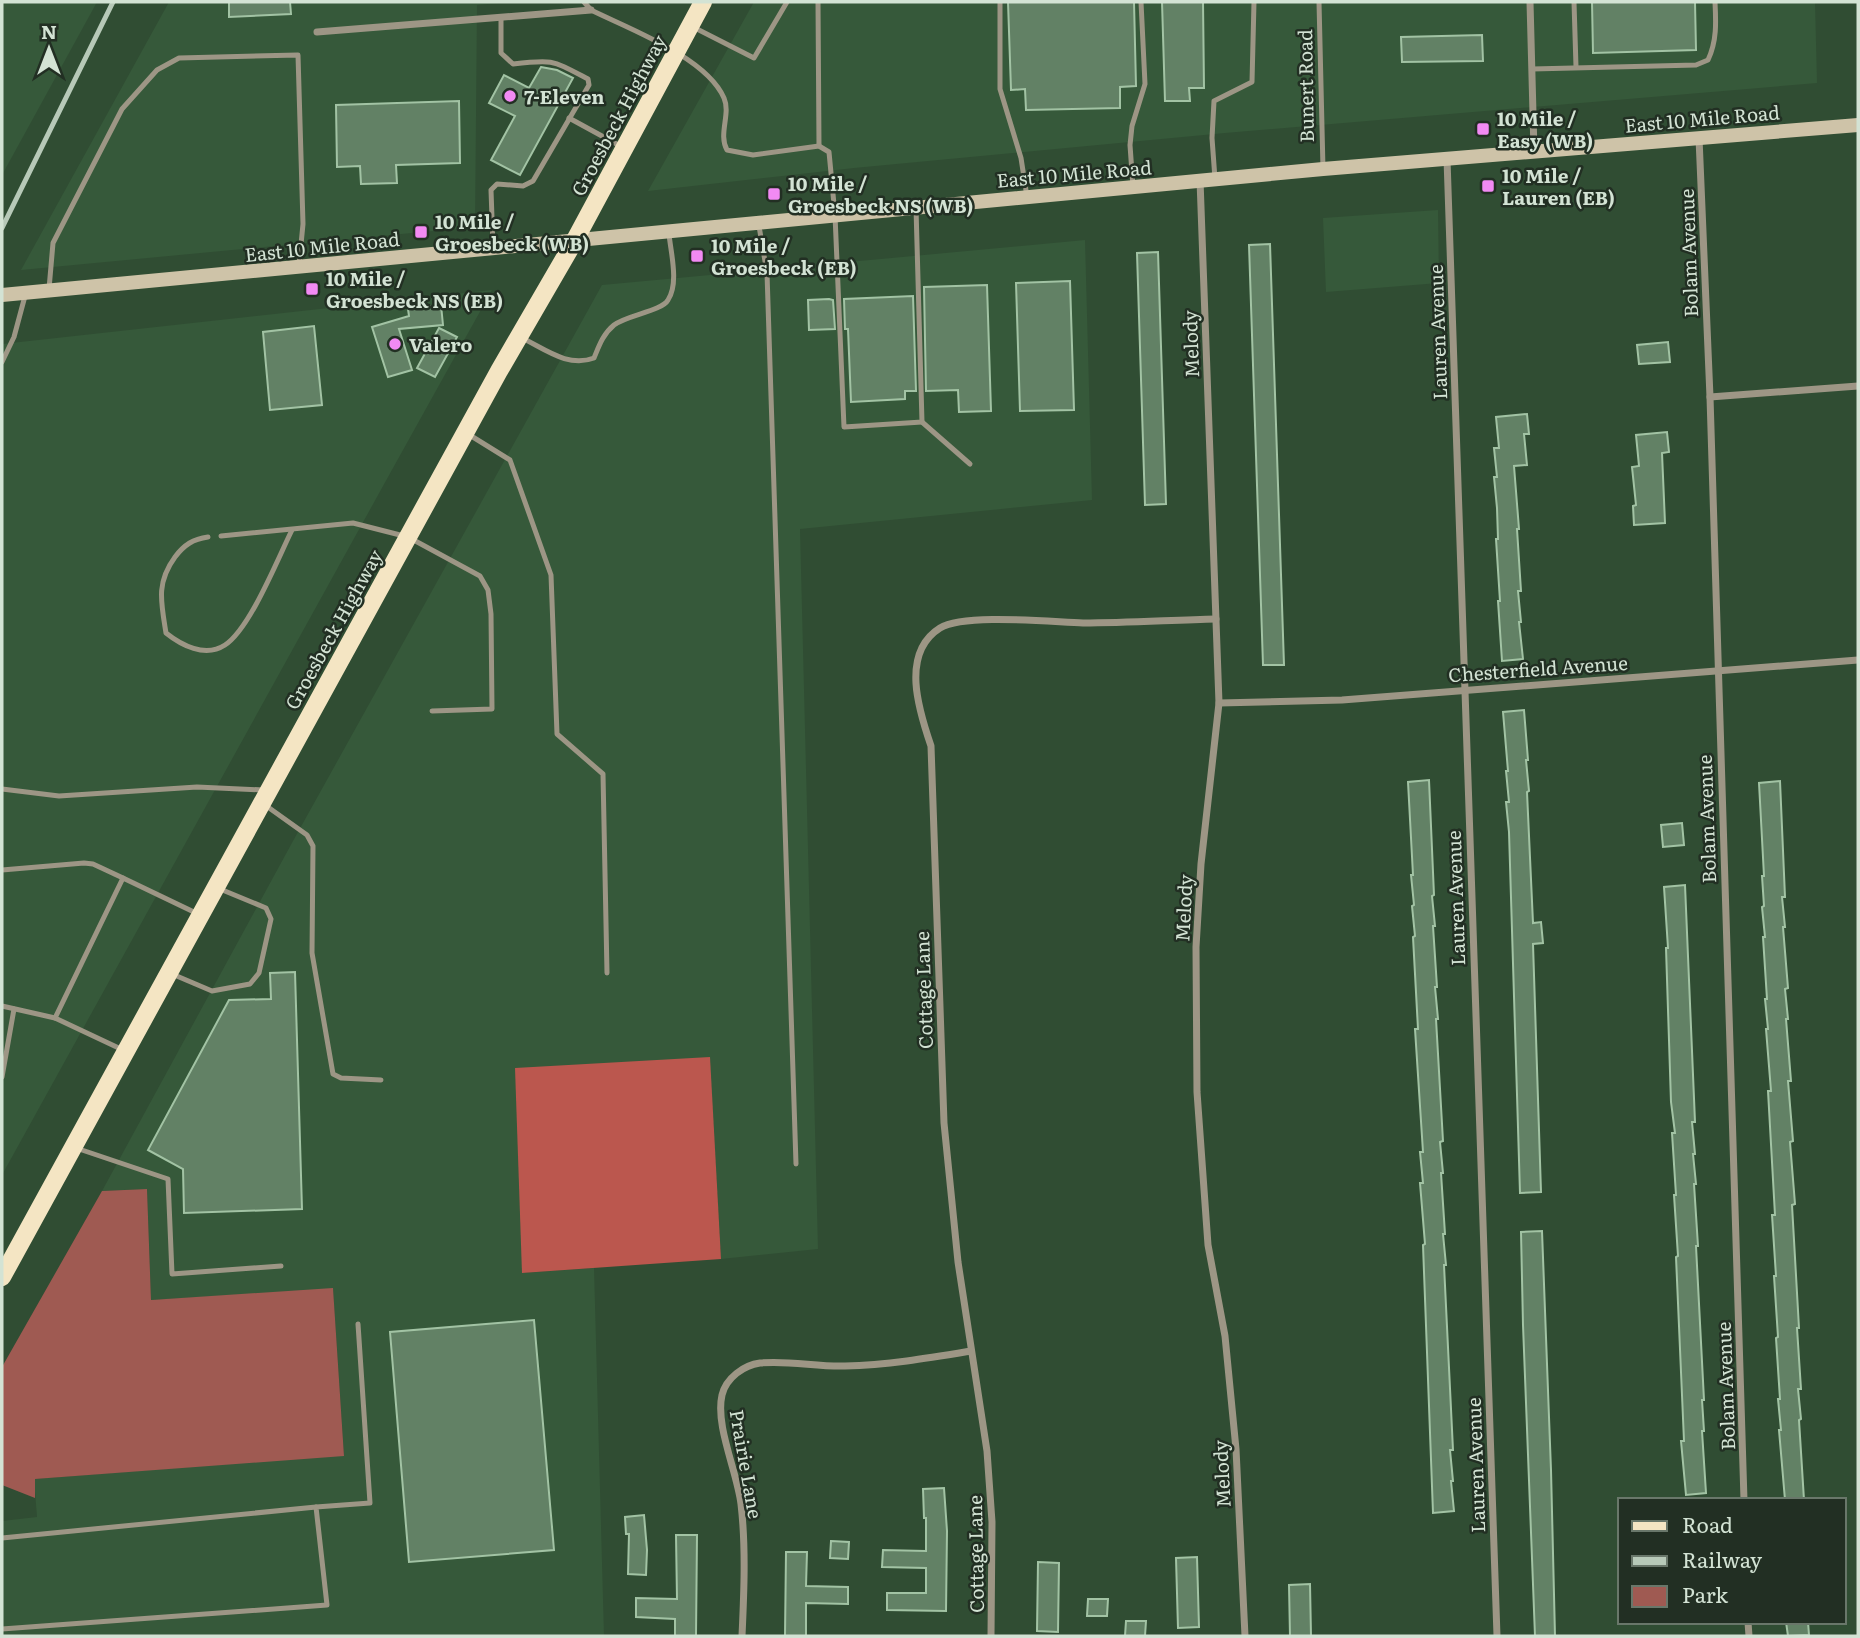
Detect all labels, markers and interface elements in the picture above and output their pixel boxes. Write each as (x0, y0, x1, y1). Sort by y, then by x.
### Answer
north arrow (14, 14, 84, 84)
text: N (41, 17, 57, 45)
street label: Groesbeck Highway (564, 29, 672, 201)
street label: Bunert Road (1290, 29, 1320, 143)
place label: 7-Eleven (524, 82, 605, 110)
marker: 7-Eleven (502, 88, 518, 104)
street label: East 10 Mile Road (1623, 97, 1781, 139)
place label: 10 Mile / Easy (WB) (1497, 104, 1593, 154)
marker: 10 Mile / Easy (WB) (1475, 121, 1491, 137)
street label: East 10 Mile Road (995, 152, 1153, 194)
place label: 10 Mile / Lauren (EB) (1502, 161, 1615, 211)
place label: 10 Mile / Groesbeck NS (WB) (788, 169, 973, 219)
marker: 10 Mile / Lauren (EB) (1480, 178, 1496, 194)
marker: 10 Mile / Groesbeck NS (WB) (766, 186, 782, 202)
street label: Bolam Avenue (1672, 188, 1704, 318)
place label: 10 Mile / Groesbeck (WB) (435, 207, 589, 257)
street label: East 10 Mile Road (243, 224, 401, 268)
marker: 10 Mile / Groesbeck (WB) (413, 224, 429, 240)
place label: 10 Mile / Groesbeck (EB) (711, 231, 857, 281)
marker: 10 Mile / Groesbeck (EB) (689, 248, 705, 264)
place label: 10 Mile / Groesbeck NS (EB) (326, 264, 503, 314)
street label: Lauren Avenue (1421, 264, 1453, 400)
marker: 10 Mile / Groesbeck NS (EB) (304, 281, 320, 297)
street label: Melody (1175, 310, 1205, 378)
place label: Valero (409, 330, 472, 358)
marker: Valero (387, 336, 403, 352)
street label: Groesbeck Highway (277, 544, 389, 714)
street label: Chesterfield Avenue (1447, 648, 1629, 688)
street label: Bolam Avenue (1690, 754, 1722, 884)
street label: Lauren Avenue (1439, 830, 1471, 966)
street label: Melody (1167, 874, 1199, 942)
street label: Cottage Lane (907, 930, 939, 1049)
street label: Bolam Avenue (1709, 1321, 1741, 1451)
street label: Lauren Avenue (1459, 1397, 1491, 1533)
street label: Prairie Lane (724, 1407, 770, 1521)
street label: Melody (1205, 1440, 1237, 1508)
street label: Cottage Lane (960, 1495, 990, 1613)
legend (1618, 1498, 1846, 1624)
text: Road (1682, 1508, 1733, 1539)
text: Railway (1682, 1543, 1763, 1574)
text: Park (1682, 1578, 1728, 1609)

